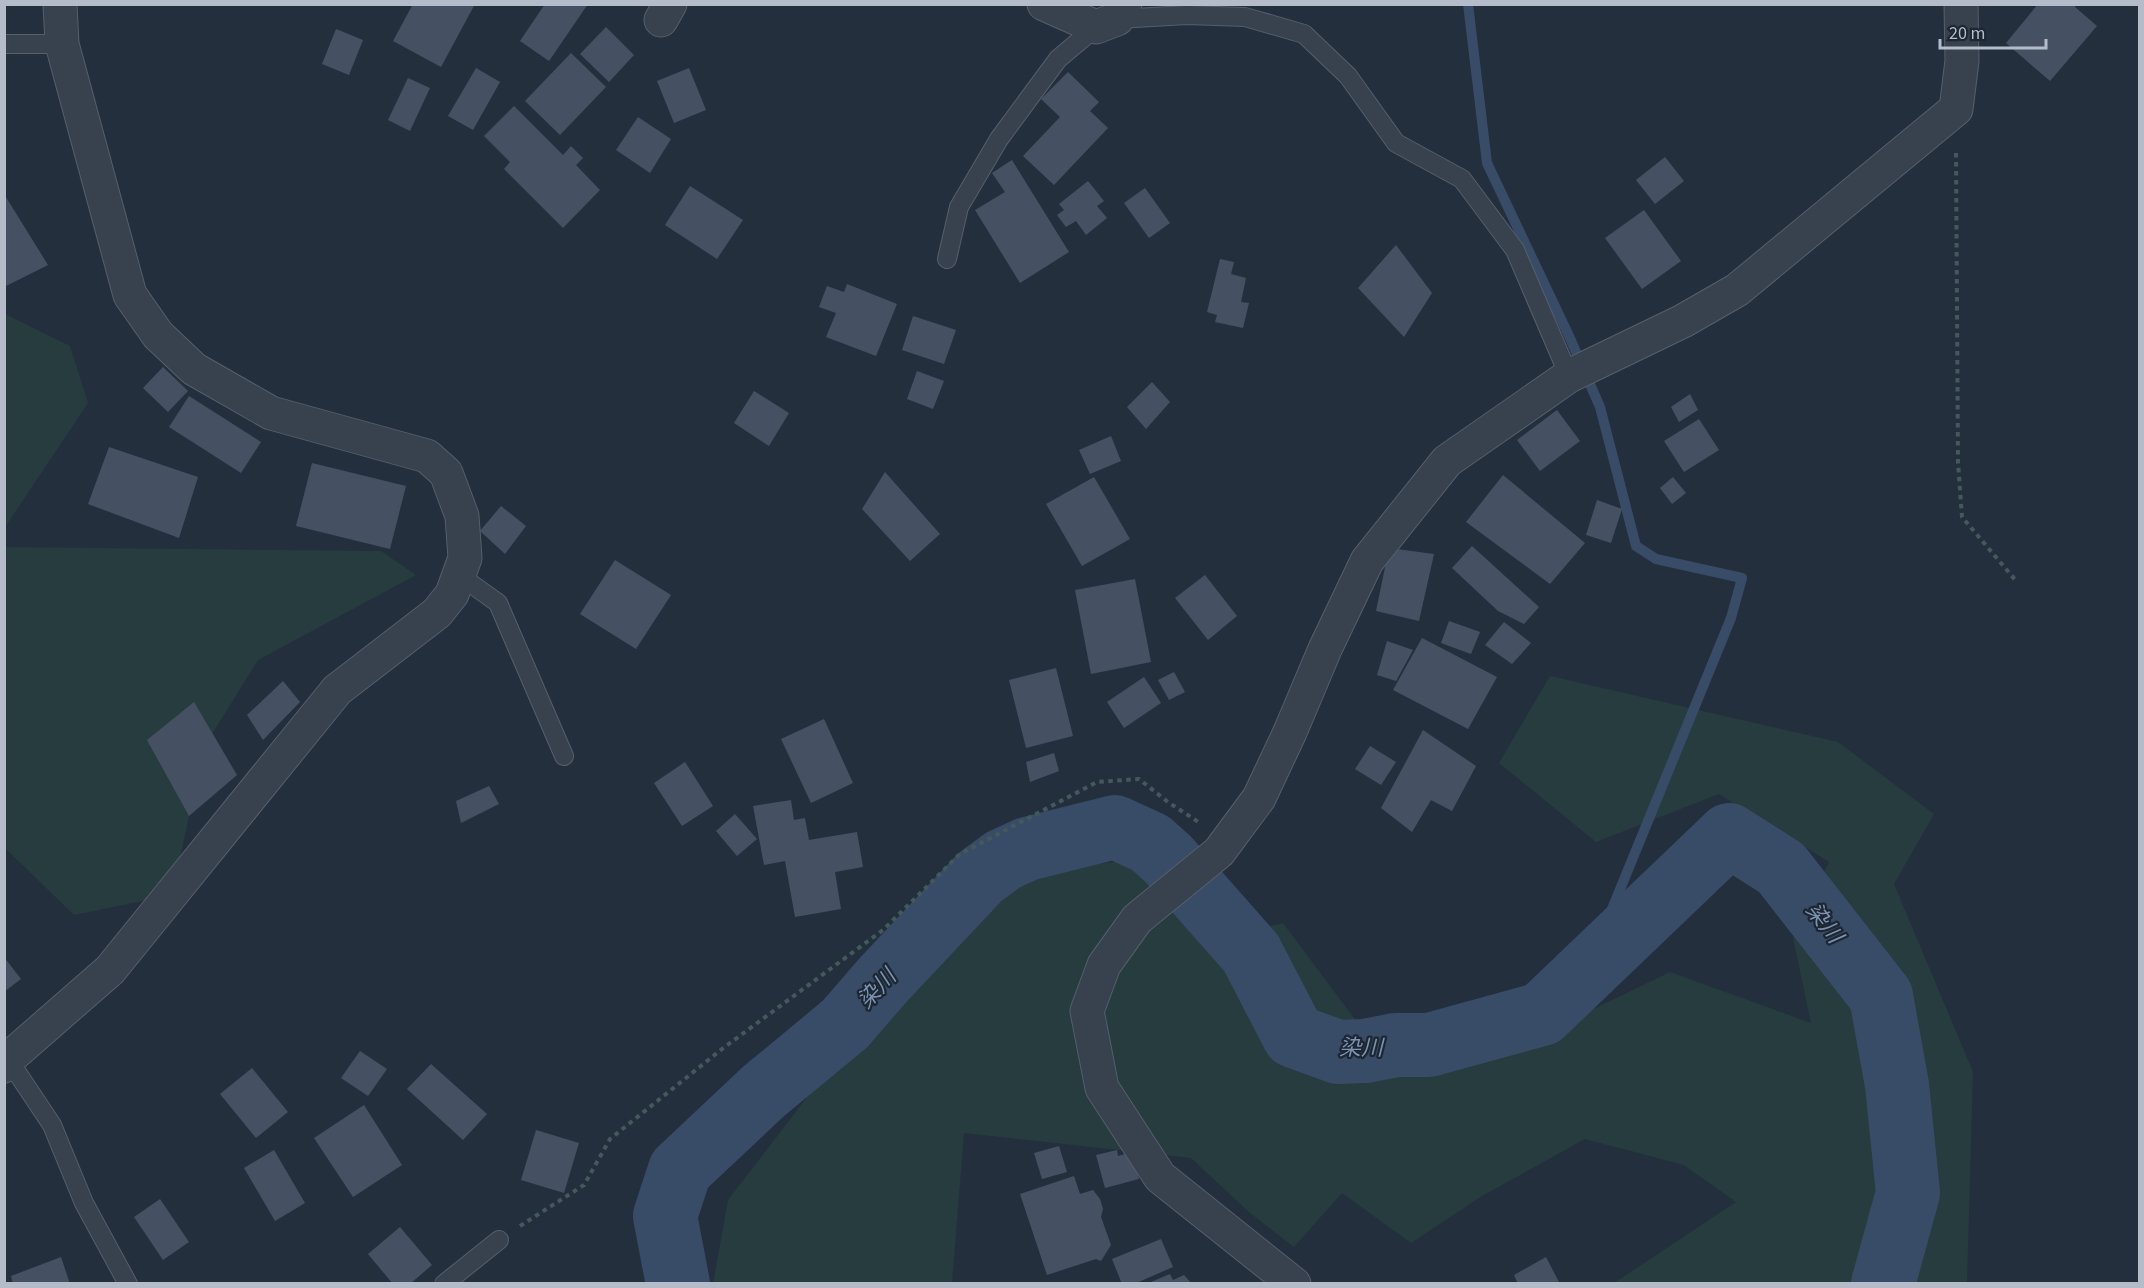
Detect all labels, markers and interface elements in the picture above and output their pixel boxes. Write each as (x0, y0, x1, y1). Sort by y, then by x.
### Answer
scale bar (1940, 12, 2046, 50)
text: 20 m (1949, 21, 1985, 46)
water label: 染川 (1798, 896, 1851, 952)
water label: 染川 (850, 961, 905, 1016)
water label: 染川 (1339, 1032, 1385, 1064)

